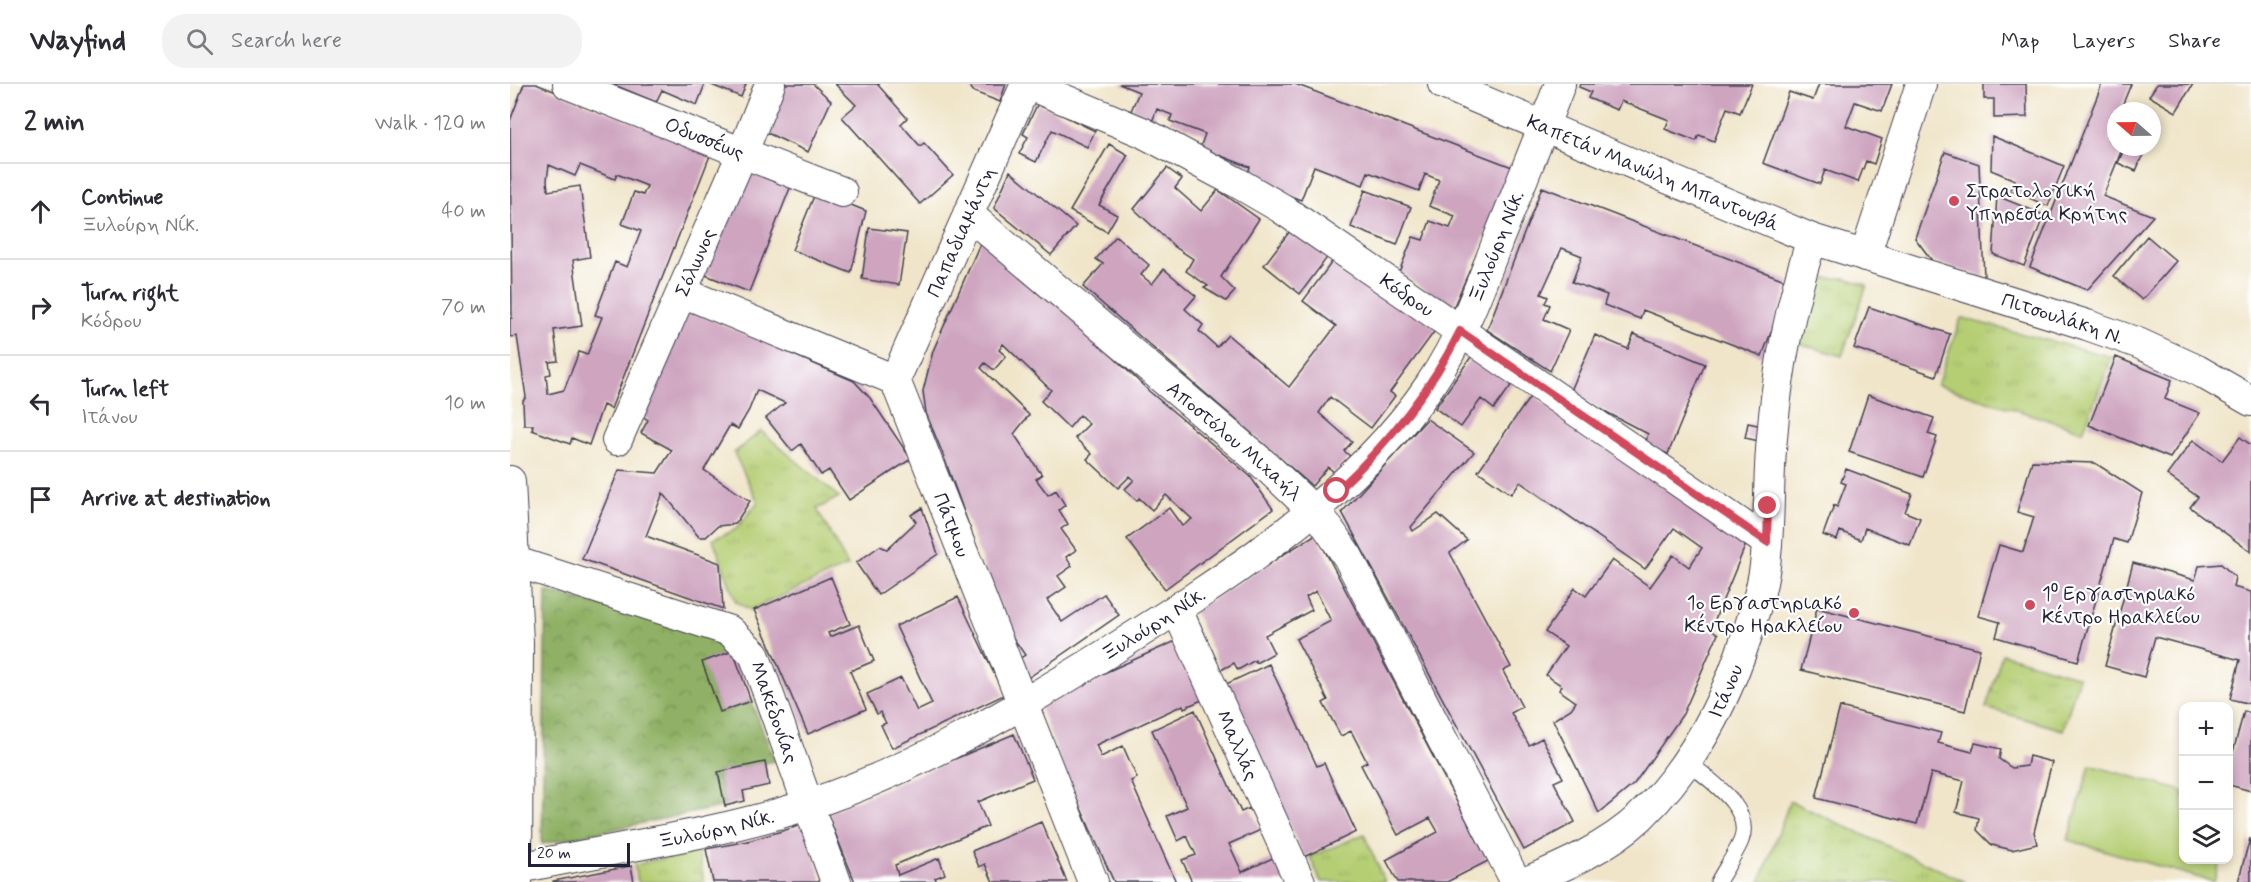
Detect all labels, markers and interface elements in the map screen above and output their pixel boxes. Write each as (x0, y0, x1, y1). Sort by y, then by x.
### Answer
search box (162, 14, 582, 68)
text: Wayfind (30, 23, 126, 60)
icon: search (183, 25, 216, 58)
text: Search here (231, 27, 342, 55)
text: Map (2001, 27, 2039, 55)
text: Layers (2072, 27, 2135, 55)
text: Share (2168, 27, 2221, 55)
north arrow (2107, 102, 2161, 156)
text: 2 min (24, 106, 85, 140)
street label: Καπετάν Μανώλη Μπαντουβά (1522, 109, 1783, 239)
text: Walk · 120 m (375, 110, 486, 137)
street label: Οδυσσέως (660, 111, 748, 167)
street label: Παπαδιαμάντη (921, 163, 1003, 302)
place label: Στρατολογική Υπηρεσία Κρήτης (1966, 178, 2128, 228)
text: Continue (81, 184, 163, 212)
street label: Ξυλούρη Νίκ. (1463, 187, 1532, 307)
marker: Στρατολογική Υπηρεσία Κρήτης (1947, 194, 1961, 208)
icon: ahead (24, 195, 57, 228)
text: 40 m (442, 198, 486, 225)
text: Ξυλούρη Νίκ. (81, 212, 199, 239)
street label: Σόλωνος (669, 224, 723, 301)
street label: Κόδρου (1374, 268, 1439, 324)
text: Turn right (81, 280, 179, 308)
street label: Πιτσουλάκη Ν. (1998, 287, 2127, 352)
icon: right (24, 291, 57, 324)
text: 70 m (441, 294, 486, 321)
text: Κόδρου (81, 308, 142, 335)
text: Turn left (81, 376, 169, 404)
street label: Αποστόλου Μιχαήλ (1160, 376, 1307, 508)
icon: left (24, 387, 57, 420)
text: 10 m (444, 390, 486, 417)
text: Ιτάνου (81, 404, 138, 431)
route start (1323, 477, 1349, 503)
icon: arrive (24, 483, 57, 516)
text: Arrive at destination (81, 485, 271, 513)
street label: Πάτμου (926, 489, 976, 562)
route end (1754, 492, 1780, 518)
place label: 1⁰ Εργαστηριακό Κέντρο Ηρακλείου (2042, 581, 2200, 631)
street label: Ξυλούρη Νίκ. (1097, 582, 1211, 668)
place label: 1ο Εργαστηριακό Κέντρο Ηρακλείου (1684, 590, 1842, 640)
marker: 1⁰ Εργαστηριακό Κέντρο Ηρακλείου (2023, 598, 2037, 612)
marker: 1ο Εργαστηριακό Κέντρο Ηρακλείου (1847, 606, 1861, 620)
street label: Μακεδονίας (743, 658, 804, 767)
street label: Ιτάνου (1703, 661, 1750, 724)
map controls (2179, 702, 2233, 864)
button: + (2179, 702, 2233, 756)
street label: Μαλλάς (1209, 706, 1264, 785)
button: − (2179, 756, 2233, 810)
street label: Ξυλούρη Νίκ. (656, 804, 777, 856)
button: layers (2179, 810, 2233, 864)
scale bar (528, 840, 630, 868)
text: 20 m (537, 843, 571, 864)

